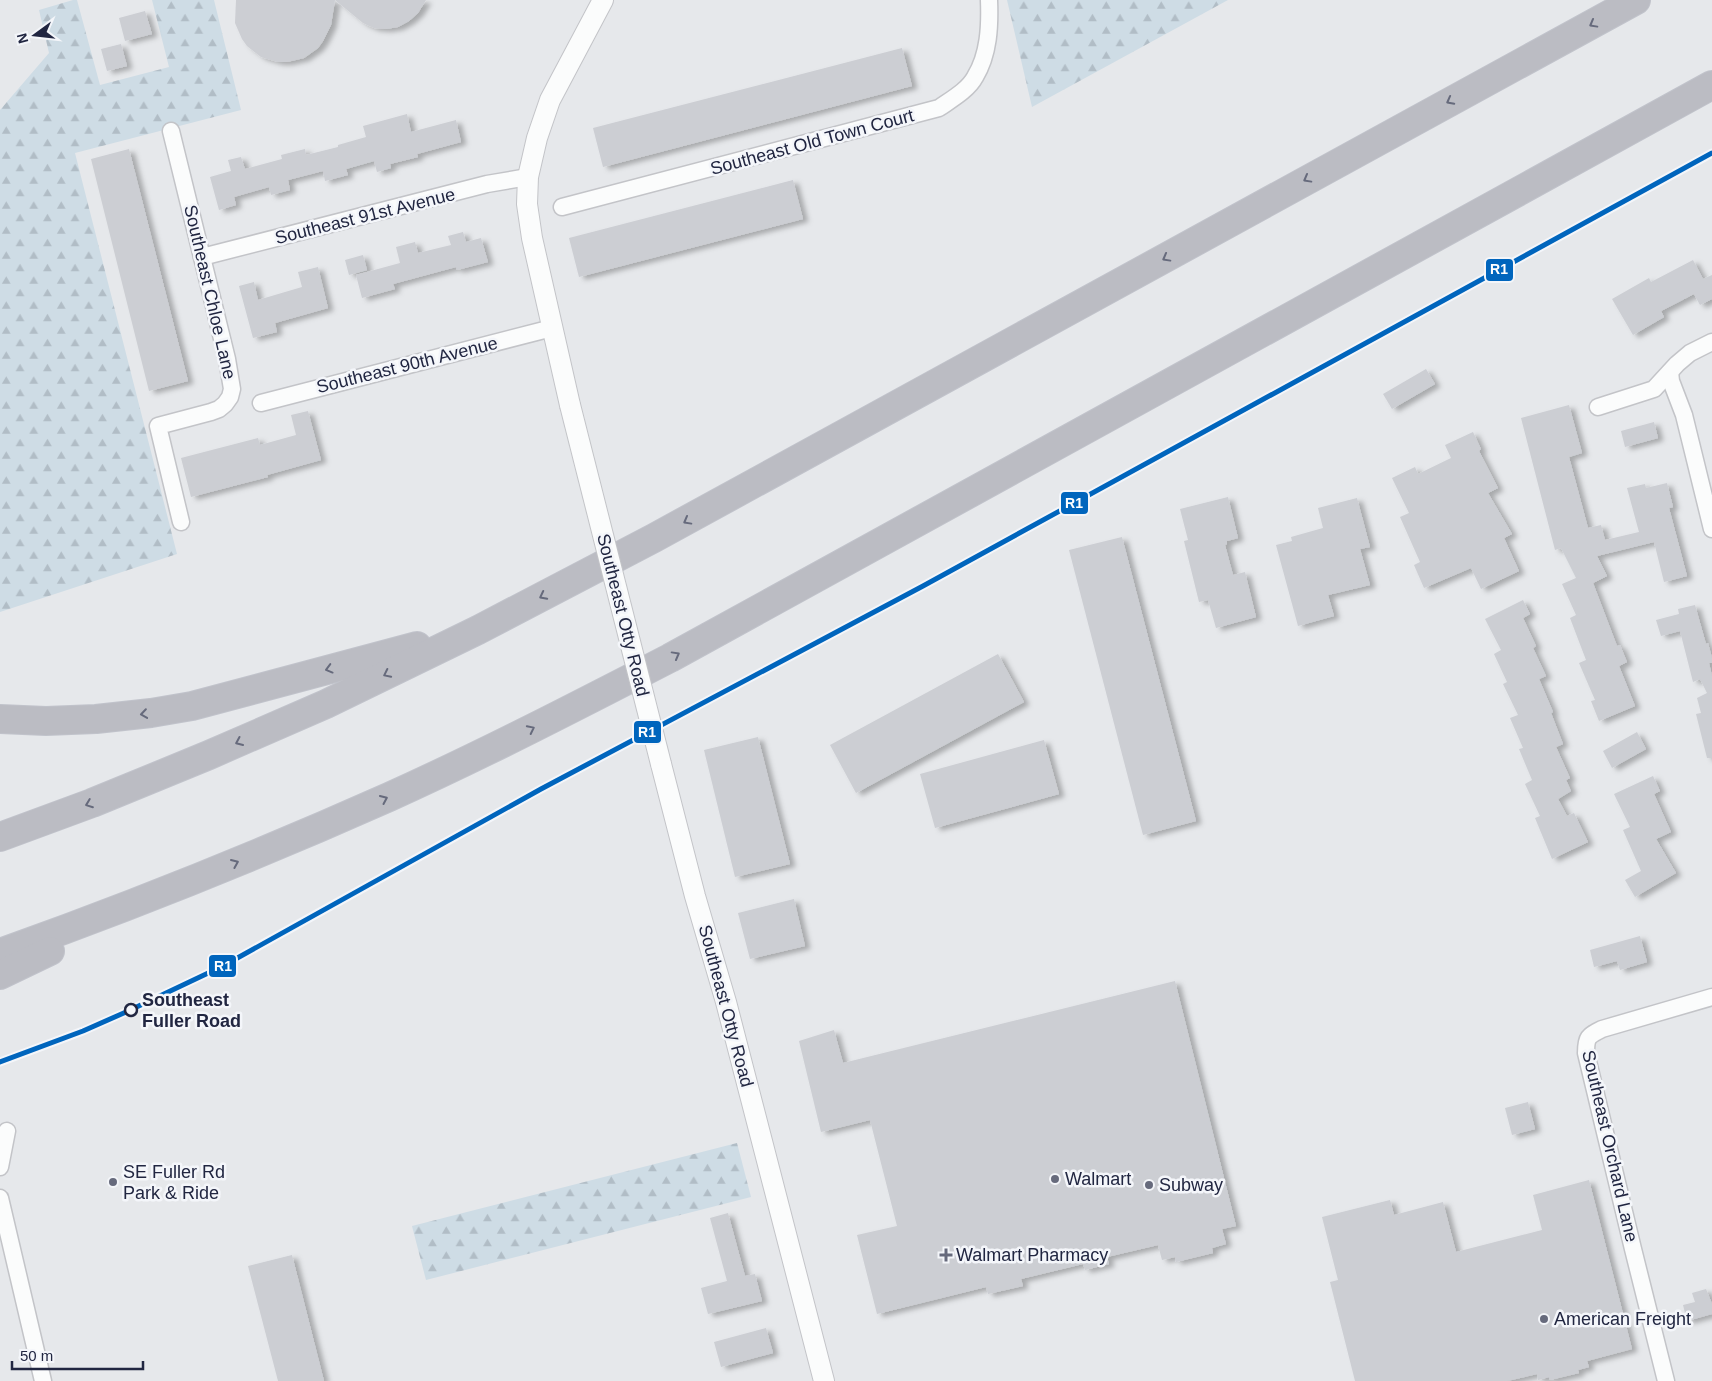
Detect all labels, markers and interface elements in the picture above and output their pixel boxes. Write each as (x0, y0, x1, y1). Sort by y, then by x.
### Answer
north arrow (10, 10, 60, 60)
one-way arrow (1589, 17, 1598, 27)
text: N (13, 31, 31, 45)
one-way arrow (1447, 95, 1456, 105)
street label: Southeast Old Town Court (708, 105, 916, 179)
one-way arrow (1304, 173, 1313, 183)
street label: Southeast 91st Avenue (273, 184, 457, 248)
street label: Southeast Chloe Lane (180, 203, 240, 381)
one-way arrow (1162, 252, 1171, 262)
line badge: R1 (1485, 258, 1514, 282)
text: R1 (1490, 261, 1508, 277)
street label: Southeast 90th Avenue (314, 333, 500, 397)
line badge: R1 (1060, 491, 1089, 515)
text: R1 (1065, 495, 1083, 511)
one-way arrow (683, 514, 692, 524)
street label: Southeast Otty Road (593, 532, 653, 698)
one-way arrow (539, 590, 548, 600)
one-way arrow (671, 651, 680, 661)
one-way arrow (325, 663, 334, 674)
one-way arrow (383, 668, 392, 678)
one-way arrow (140, 708, 148, 718)
line badge: R1 (633, 720, 662, 744)
one-way arrow (526, 724, 535, 735)
text: R1 (638, 724, 656, 740)
one-way arrow (235, 735, 244, 746)
one-way arrow (379, 794, 388, 805)
one-way arrow (85, 798, 94, 808)
one-way arrow (230, 859, 239, 869)
street label: Southeast Otty Road (695, 923, 757, 1089)
line badge: R1 (208, 954, 237, 978)
text: R1 (214, 958, 232, 974)
place label: Southeast Fuller Road (142, 990, 241, 1031)
marker: Southeast Fuller Road (124, 1003, 138, 1017)
street label: Southeast Orchard Lane (1578, 1048, 1642, 1244)
place label: SE Fuller Rd Park & Ride (123, 1162, 225, 1203)
place label: Walmart (1065, 1169, 1131, 1189)
marker: Walmart (1049, 1173, 1061, 1185)
place label: Subway (1159, 1175, 1223, 1195)
marker: SE Fuller Rd Park & Ride (107, 1176, 119, 1188)
marker: Subway (1143, 1179, 1155, 1191)
place label: Walmart Pharmacy (956, 1245, 1108, 1265)
marker: Walmart Pharmacy (940, 1249, 952, 1261)
place label: American Freight (1554, 1309, 1691, 1329)
marker: American Freight (1538, 1313, 1550, 1325)
scale bar (12, 1338, 144, 1370)
text: 50 m (20, 1347, 53, 1364)

